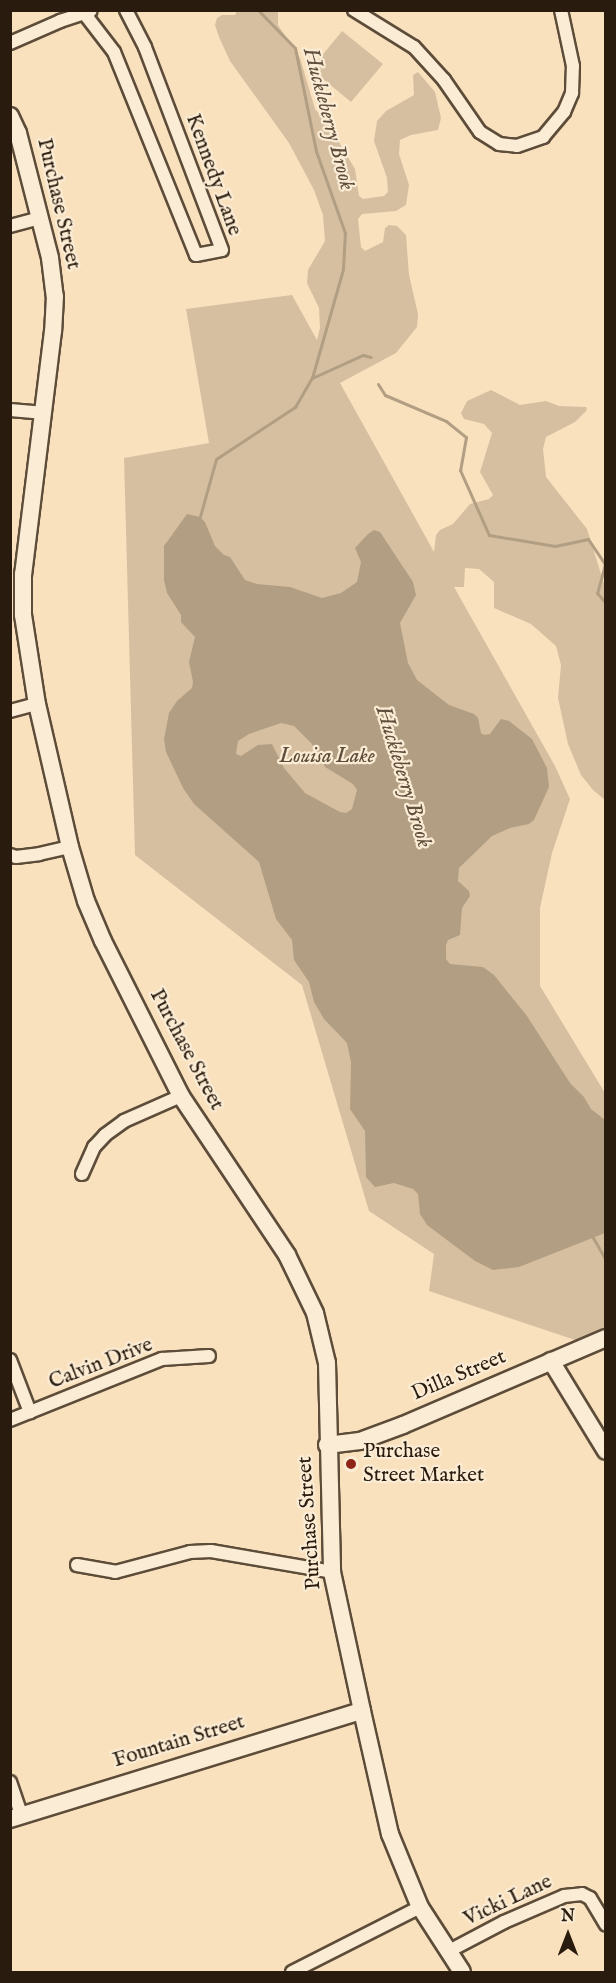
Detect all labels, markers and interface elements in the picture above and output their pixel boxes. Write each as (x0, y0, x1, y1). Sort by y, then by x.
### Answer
water label: Huckleberry Brook (296, 45, 360, 193)
street label: Kennedy Lane (179, 111, 247, 239)
street label: Purchase Street (31, 136, 85, 272)
water label: Huckleberry Brook (369, 703, 437, 851)
park label: Louisa Lake (279, 744, 375, 770)
street label: Purchase Street (143, 985, 229, 1115)
street label: Calvin Drive (46, 1333, 156, 1395)
street label: Dilla Street (408, 1345, 510, 1407)
place label: Purchase Street Market (363, 1439, 484, 1489)
street label: Purchase Street (293, 1455, 327, 1591)
marker: Purchase Street Market (344, 1457, 358, 1471)
street label: Fountain Street (110, 1710, 248, 1774)
street label: Vicki Lane (460, 1870, 556, 1932)
north arrow (538, 1905, 598, 1965)
text: N (561, 1907, 575, 1927)

